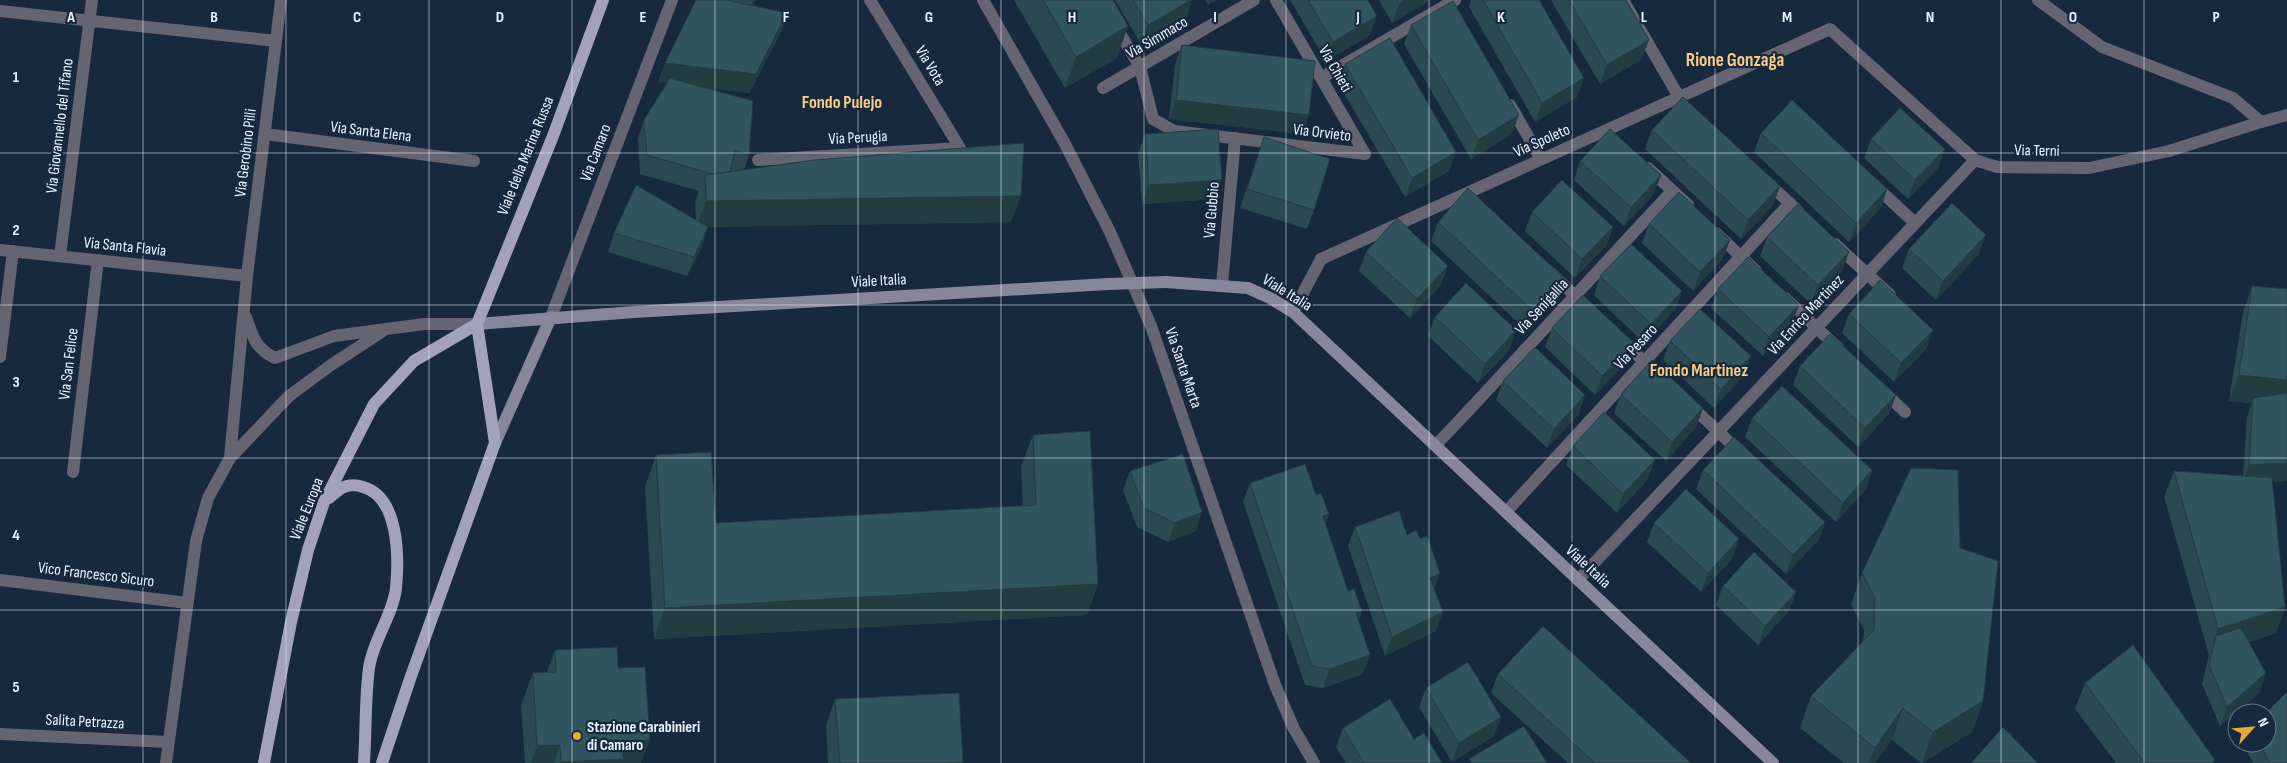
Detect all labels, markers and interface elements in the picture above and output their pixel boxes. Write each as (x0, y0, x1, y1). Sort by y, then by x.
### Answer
text: A (66, 8, 75, 27)
text: B (210, 8, 218, 27)
text: C (353, 8, 361, 27)
text: D (496, 8, 504, 27)
text: E (640, 8, 647, 27)
text: F (783, 8, 790, 27)
text: G (925, 8, 933, 27)
text: H (1068, 8, 1076, 27)
text: I (1213, 8, 1217, 27)
text: J (1355, 8, 1360, 27)
text: K (1497, 8, 1505, 27)
text: L (1641, 8, 1648, 27)
text: M (1782, 8, 1792, 27)
text: N (1926, 8, 1934, 27)
text: O (2069, 8, 2077, 27)
text: P (2212, 8, 2220, 27)
street label: Via Simmaco (1123, 13, 1191, 63)
street label: Via Chieti (1314, 42, 1356, 96)
street label: Via Vota (911, 43, 949, 89)
district label: Rione Gonzaga (1686, 49, 1784, 72)
street label: Via Giovannello del Tifano (42, 57, 78, 195)
text: 1 (13, 68, 20, 87)
district label: Fondo Pulejo (802, 92, 882, 113)
street label: Viale della Marina Russa (494, 94, 558, 218)
street label: Via Gerobino Pilli (231, 108, 261, 198)
street label: Via Santa Elena (329, 118, 413, 146)
street label: Via Orvieto (1292, 120, 1352, 146)
street label: Via Spoleto (1511, 120, 1573, 162)
street label: Via Camaro (576, 122, 616, 184)
street label: Via Perugia (828, 127, 888, 149)
street label: Via Terni (2014, 141, 2060, 161)
street label: Via Gubbio (1200, 181, 1224, 239)
text: 2 (12, 221, 20, 240)
street label: Via Santa Flavia (83, 233, 167, 261)
street label: Viale Italia (851, 270, 907, 292)
street label: Viale Italia (1259, 270, 1315, 316)
street label: Via Enrico Martinez (1764, 271, 1848, 359)
street label: Via Senigallia (1511, 275, 1573, 339)
street label: Via Pesaro (1610, 320, 1662, 374)
street label: Via Santa Marta (1160, 325, 1206, 411)
street label: Via San Felice (55, 327, 83, 401)
district label: Fondo Martinez (1650, 360, 1748, 381)
text: 3 (12, 373, 20, 392)
street label: Viale Europa (286, 475, 328, 543)
text: 4 (12, 526, 20, 545)
street label: Viale Italia (1561, 541, 1615, 593)
street label: Vico Francesco Sicuro (37, 558, 155, 592)
text: 5 (12, 678, 20, 697)
north arrow (2227, 703, 2277, 753)
street label: Salita Petrazza (45, 710, 125, 734)
text: N (2254, 715, 2272, 730)
place label: Stazione Carabinieri di Camaro (587, 718, 700, 755)
marker: Stazione Carabinieri di Camaro (571, 730, 583, 742)

